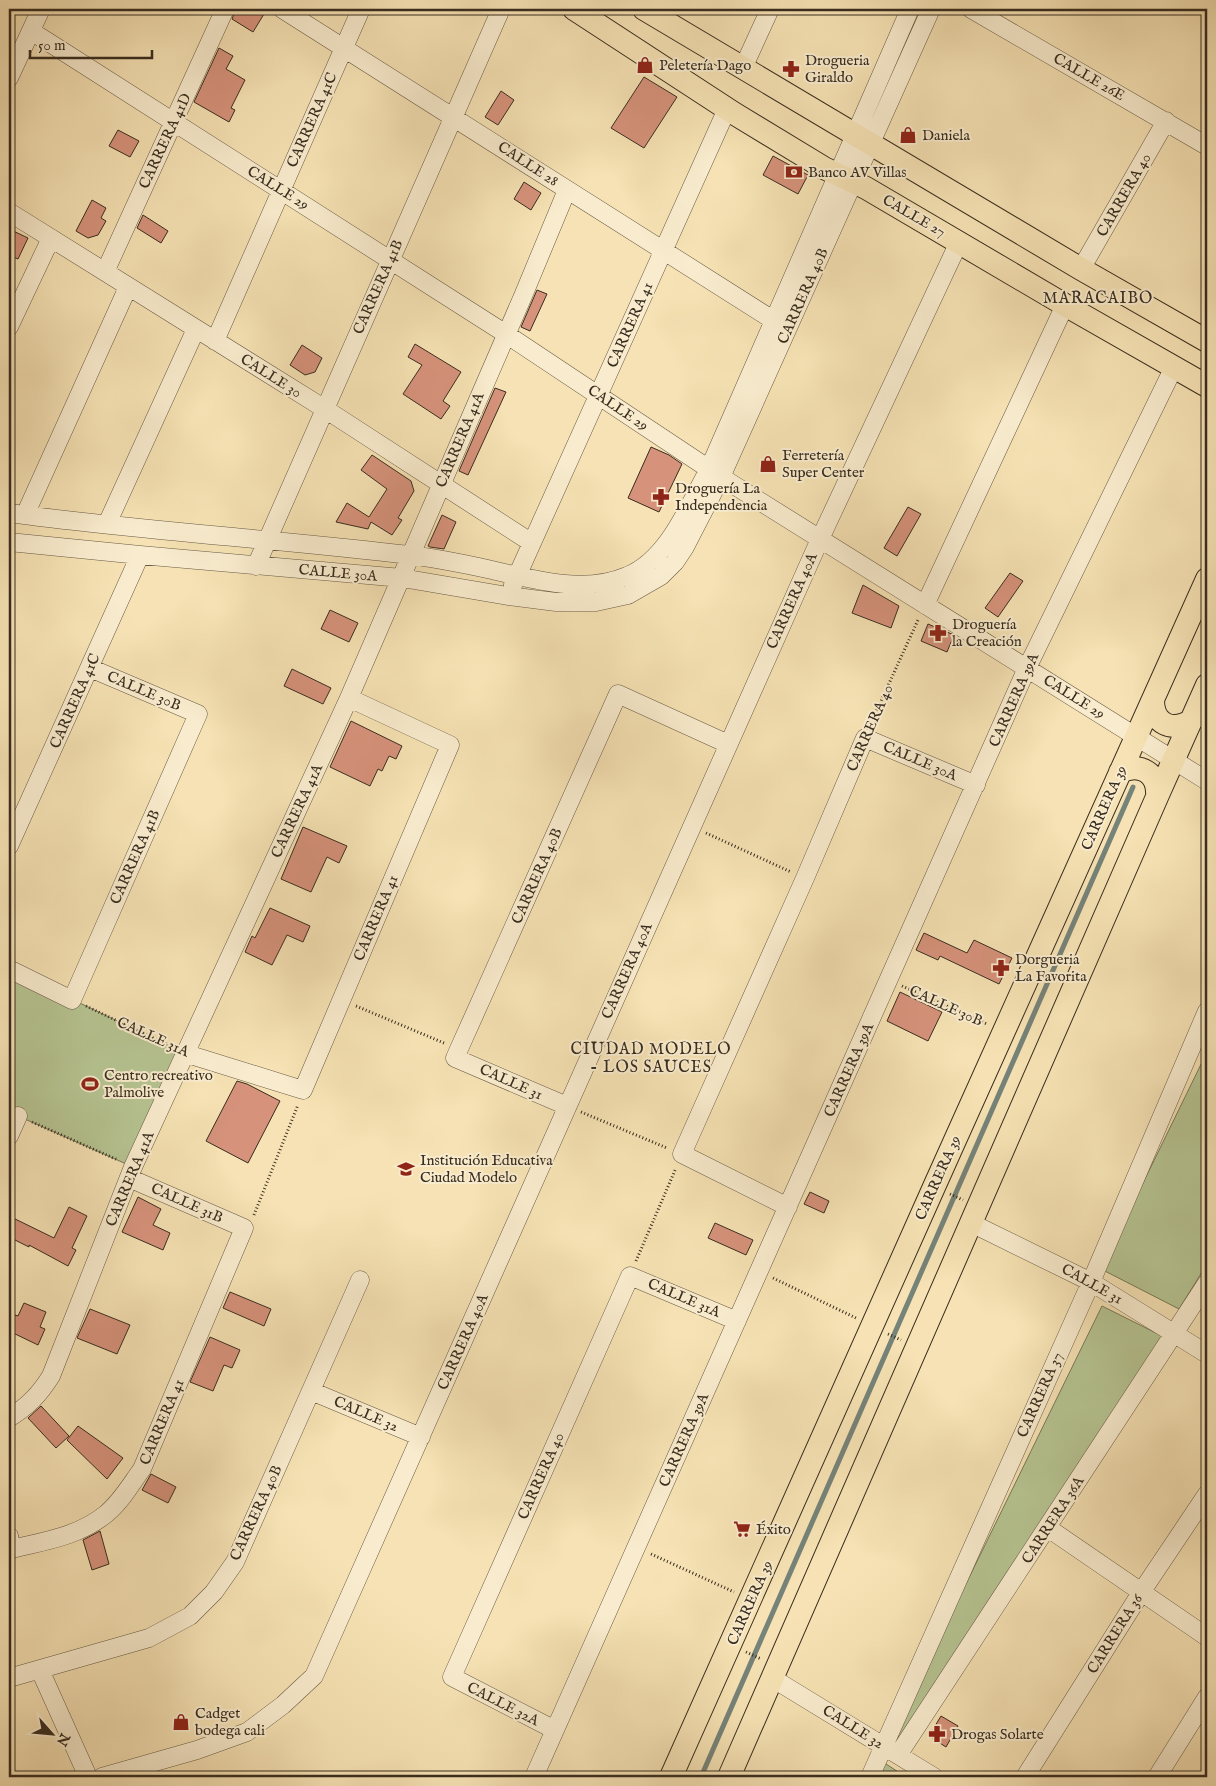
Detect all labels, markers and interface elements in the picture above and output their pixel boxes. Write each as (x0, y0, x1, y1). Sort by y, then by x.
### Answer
scale bar (30, 28, 152, 60)
text: 50 m (38, 36, 66, 55)
street label: CALLE 26E (1050, 49, 1128, 105)
place label: Drogueria Giraldo (805, 51, 870, 87)
shop icon: Peletería Dago (635, 55, 655, 75)
place label: Peletería Dago (659, 56, 751, 75)
pharmacy icon: Drogueria Giraldo (781, 59, 801, 79)
street label: CARRERA 41C (283, 69, 342, 171)
street label: CARRERA 41D (134, 90, 196, 192)
shop icon: Daniela (898, 125, 918, 145)
place label: Daniela (922, 126, 970, 145)
street label: CALLE 28 (494, 137, 562, 191)
street label: CARRERA 40 (1092, 150, 1156, 240)
street label: CALLE 29 (244, 162, 312, 214)
bank icon: Banco AV Villas (784, 162, 804, 182)
place label: Banco AV Villas (808, 163, 907, 182)
street label: CALLE 27 (879, 190, 949, 242)
street label: CARRERA 41B (349, 237, 407, 337)
street label: CARRERA 40B (773, 245, 833, 347)
street label: CARRERA 41 (603, 279, 657, 371)
district label: MARACAIBO (1043, 289, 1153, 309)
street label: CALLE 30 (237, 350, 305, 402)
street label: CALLE 29 (584, 381, 652, 435)
street label: CARRERA 41A (431, 389, 489, 491)
place label: Ferretería Super Center (782, 446, 865, 482)
shop icon: Ferretería Super Center (758, 454, 778, 474)
place label: Droguería La Independencia (675, 479, 768, 515)
pharmacy icon: Droguería La Independencia (651, 487, 671, 507)
street label: CARRERA 40A (762, 549, 822, 652)
street label: CALLE 30A (298, 560, 379, 586)
place label: Droguería la Creación (952, 615, 1022, 651)
pharmacy icon: Droguería la Creación (928, 623, 948, 643)
street label: CARRERA 39A (985, 649, 1044, 750)
street label: CARRERA 41C (46, 650, 105, 752)
street label: CALLE 30B (104, 667, 184, 715)
street label: CALLE 29 (1040, 671, 1108, 723)
street label: CARRERA 40 (842, 682, 898, 774)
street label: CALLE 30A (880, 737, 961, 785)
street label: CARRERA 41A (267, 760, 327, 861)
street label: CARRERA 39 (1077, 763, 1131, 853)
street label: CARRERA 41B (106, 807, 164, 907)
street label: CARRERA 40B (507, 825, 567, 927)
street label: CARRERA 41 (349, 872, 403, 964)
street label: CARRERA 40A (597, 919, 657, 1022)
place label: Dorgueria La Favorita (1015, 950, 1087, 986)
pharmacy icon: Dorgueria La Favorita (991, 958, 1011, 978)
street label: CALLE 30B (906, 981, 986, 1031)
street label: CALLE 31A (114, 1013, 193, 1062)
street label: CARRERA 39A (820, 1019, 879, 1120)
district label: CIUDAD MODELO - LOS SAUCES (571, 1040, 731, 1078)
street label: CALLE 31 (477, 1060, 545, 1104)
place label: Centro recreativo Palmolive (104, 1066, 213, 1102)
sports icon: Centro recreativo Palmolive (80, 1074, 100, 1094)
street label: CARRERA 41A (101, 1128, 159, 1230)
street label: CARRERA 39 (911, 1133, 965, 1223)
place label: Institución Educativa Ciudad Modelo (420, 1151, 553, 1187)
school or university icon: Institución Educativa Ciudad Modelo (396, 1159, 416, 1179)
street label: CALLE 31B (148, 1179, 226, 1227)
street label: CALLE 31 (1058, 1259, 1126, 1309)
street label: CALLE 31A (645, 1274, 724, 1322)
street label: CARRERA 40A (433, 1290, 493, 1393)
street label: CARRERA 37 (1013, 1349, 1067, 1441)
street label: CARRERA 41 (135, 1376, 189, 1468)
street label: CARRERA 39A (655, 1389, 714, 1490)
street label: CALLE 32 (331, 1392, 401, 1436)
street label: CARRERA 40 (513, 1430, 569, 1522)
street label: CARRERA 40B (226, 1462, 286, 1564)
street label: CARRERA 36A (1018, 1472, 1089, 1567)
supermarket icon: Éxito (732, 1519, 752, 1539)
place label: Éxito (756, 1520, 791, 1539)
street label: CARRERA 39 (723, 1558, 777, 1648)
street label: CARRERA 36 (1083, 1590, 1147, 1677)
street label: CALLE 32A (464, 1678, 543, 1731)
street label: CALLE 32 (819, 1701, 887, 1753)
place label: Cadget bodega cali (195, 1704, 265, 1740)
north arrow (28, 1708, 78, 1758)
shop icon: Cadget bodega cali (171, 1712, 191, 1732)
pharmacy icon: Drogas Solarte (927, 1724, 947, 1744)
place label: Drogas Solarte (951, 1725, 1044, 1744)
text: N (52, 1729, 74, 1749)

